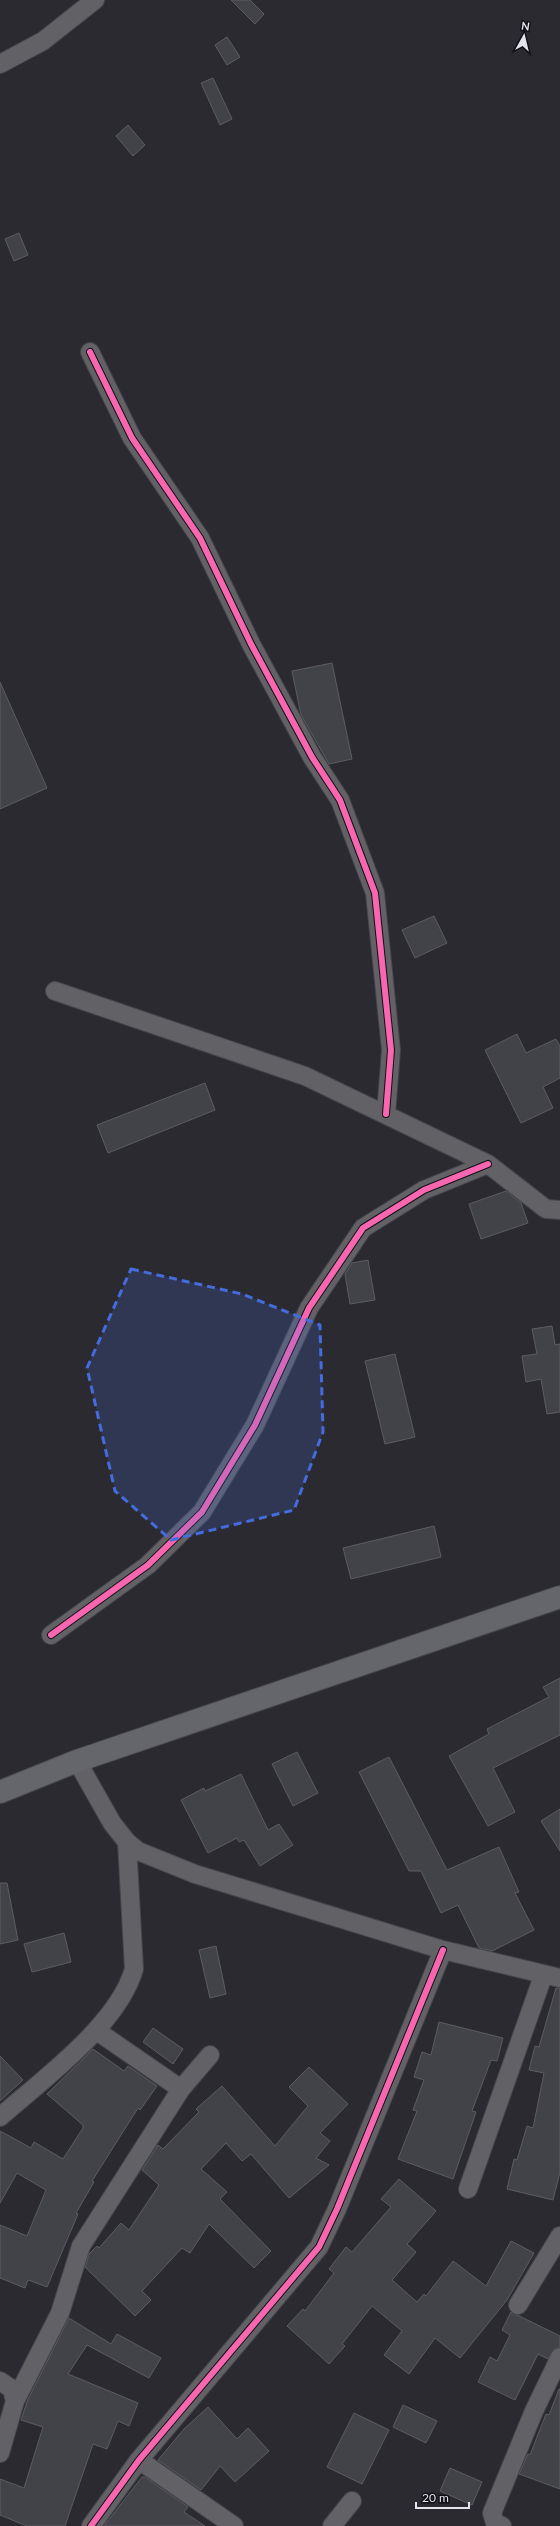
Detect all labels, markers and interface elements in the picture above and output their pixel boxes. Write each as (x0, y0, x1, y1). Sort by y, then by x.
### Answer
north arrow (504, 16, 544, 56)
text: N (520, 19, 531, 33)
scale bar (416, 2484, 469, 2510)
text: 20 m (422, 2490, 449, 2505)

